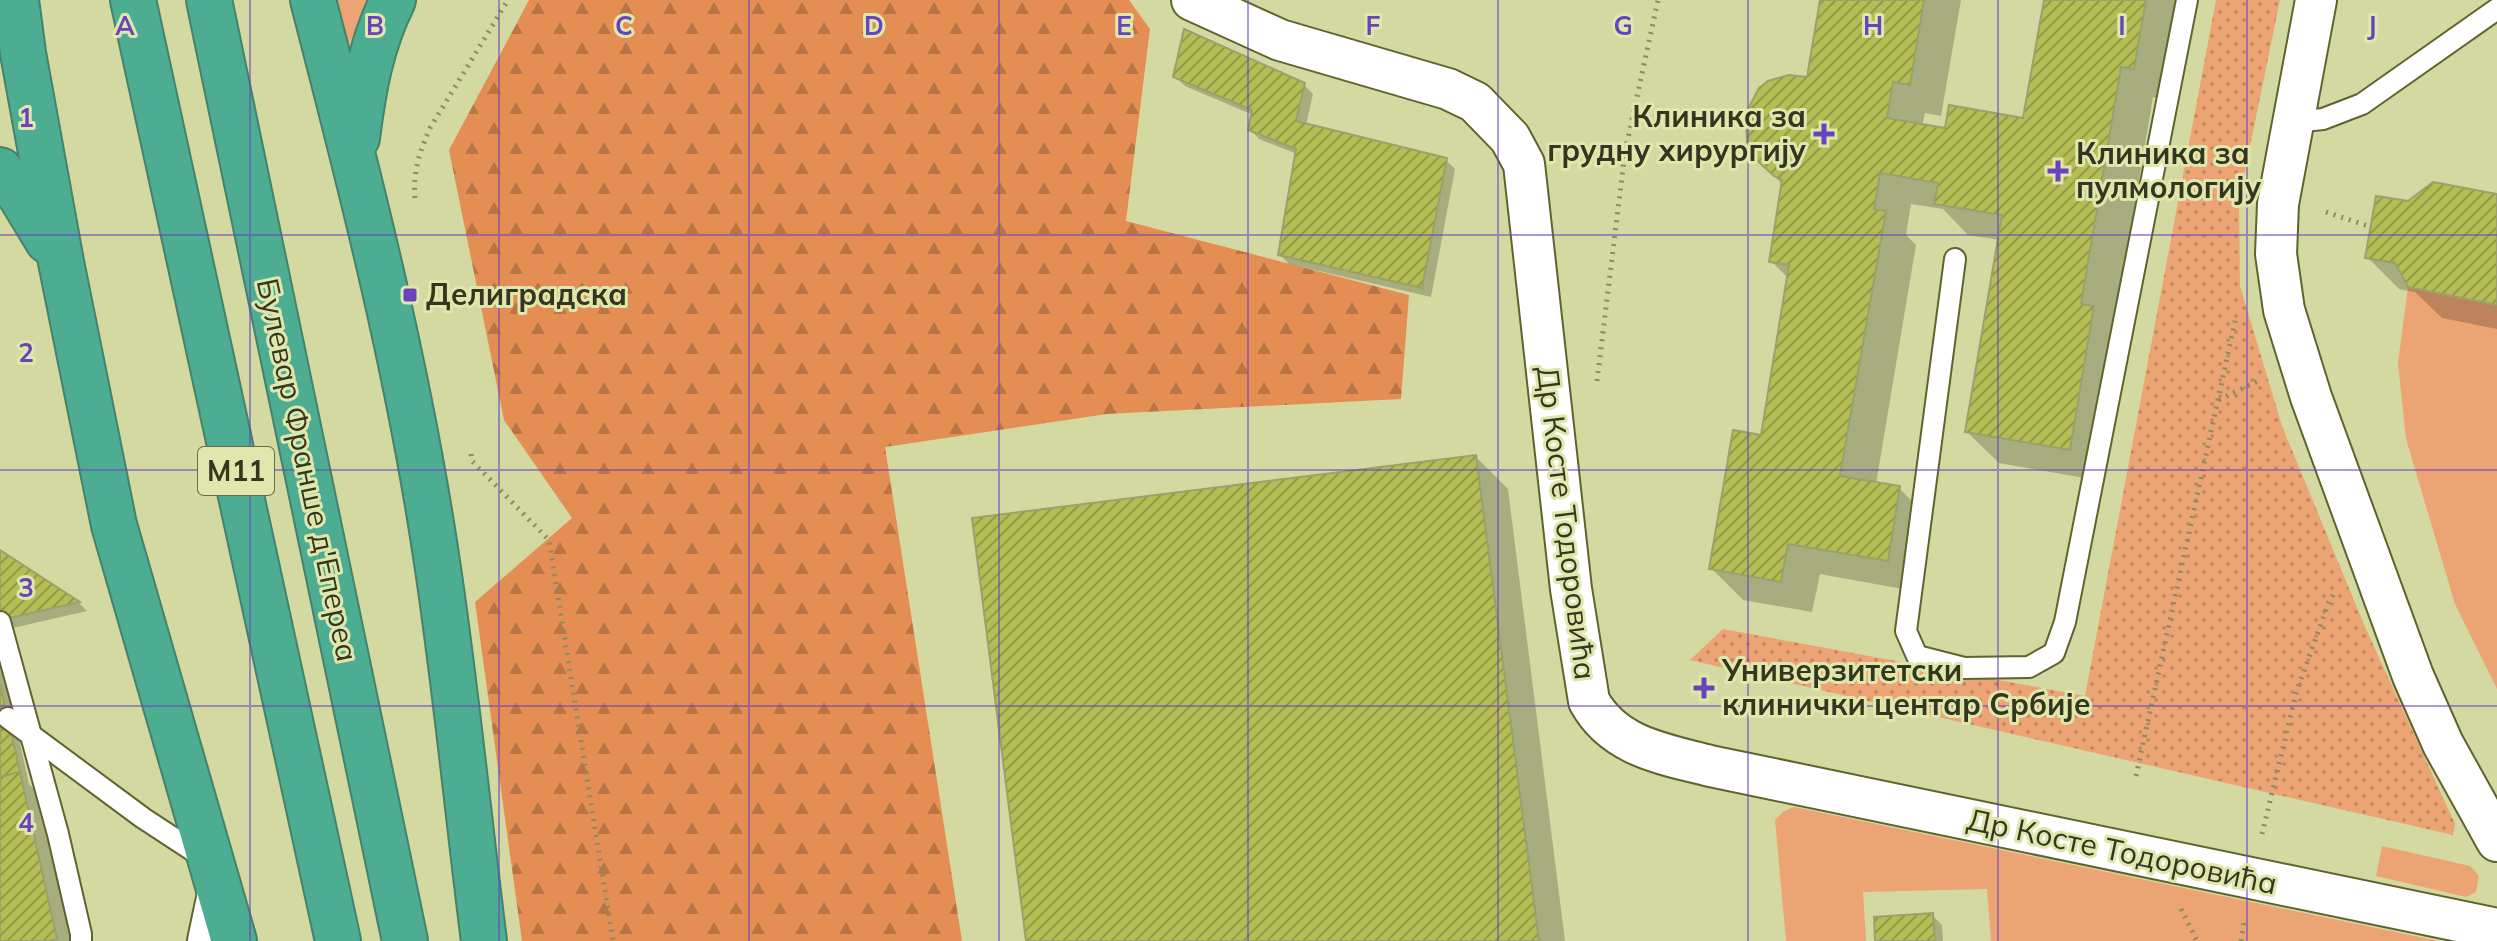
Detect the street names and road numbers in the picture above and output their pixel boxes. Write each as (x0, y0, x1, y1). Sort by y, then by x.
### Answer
street label: Булевар Франше д'Епереа (249, 275, 367, 665)
street label: Др Косте Тодоровића (1529, 364, 1605, 682)
road number: M11 (198, 447, 274, 495)
street label: Др Косте Тодоровића (1964, 800, 2281, 902)

